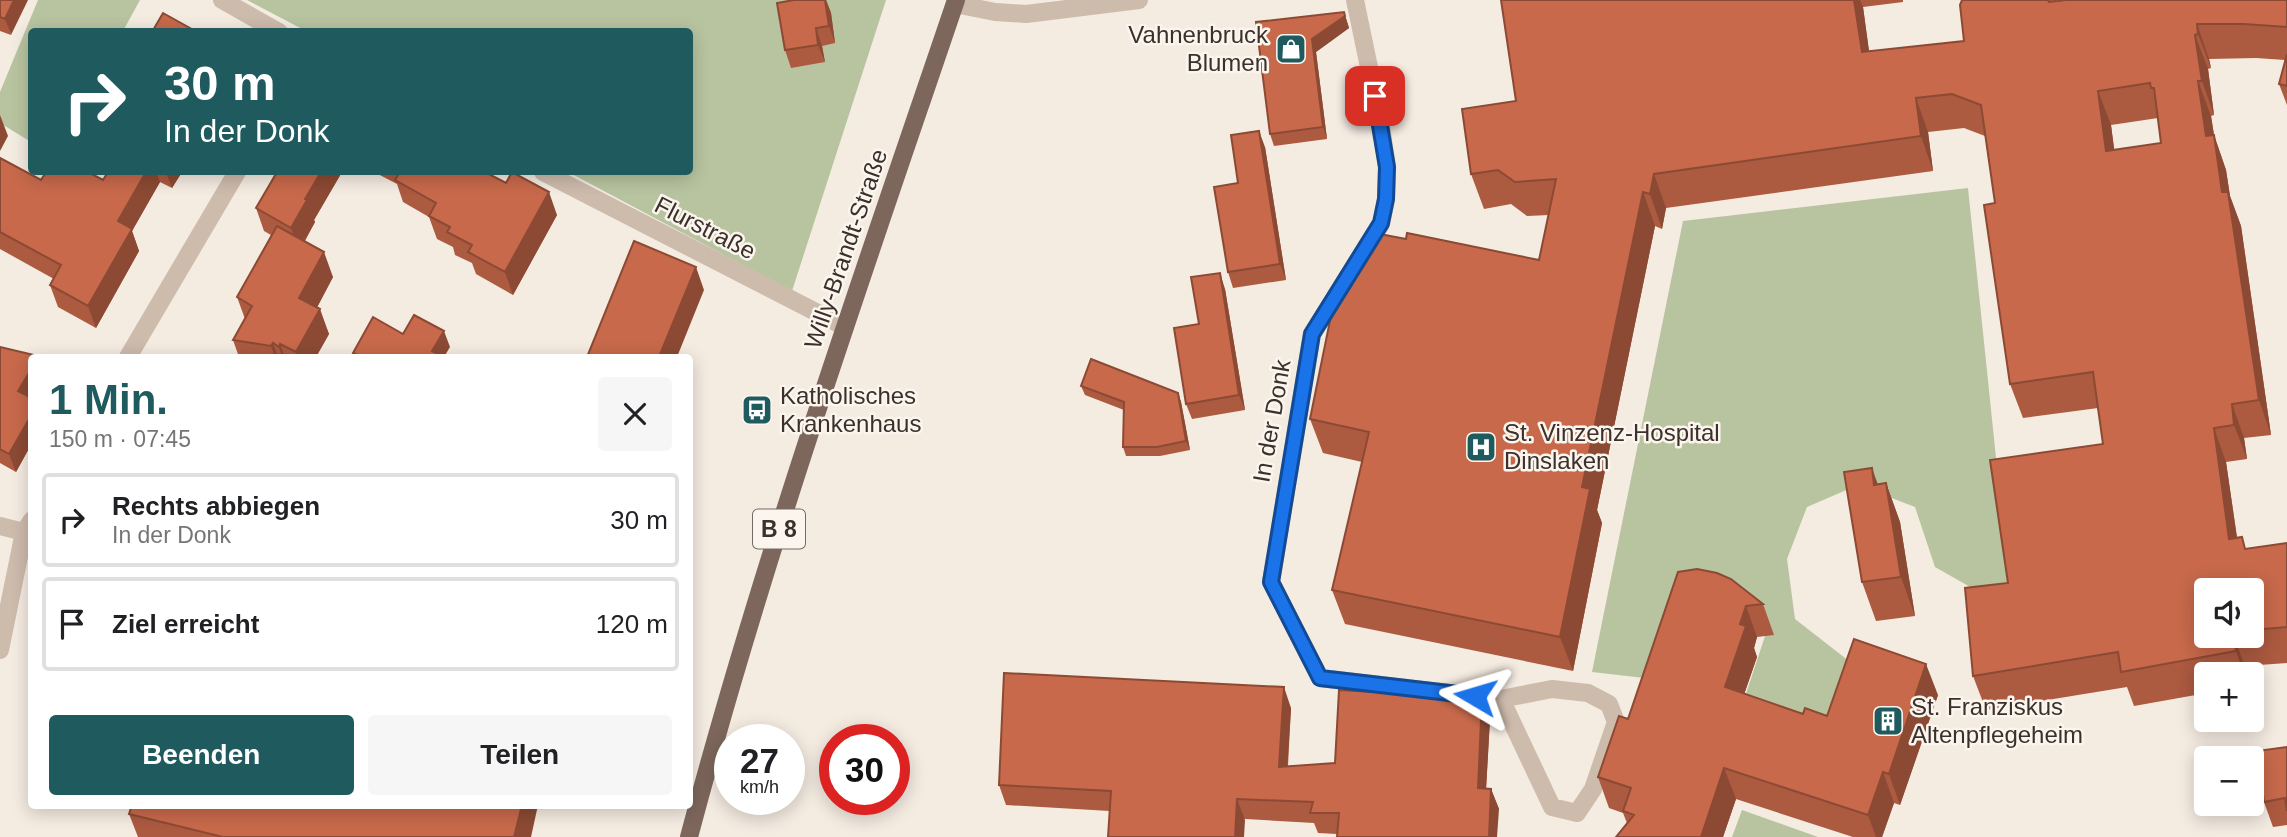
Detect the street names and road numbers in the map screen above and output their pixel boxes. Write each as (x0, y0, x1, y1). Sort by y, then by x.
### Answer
street label: Willy-Brandt-Straße (799, 145, 892, 352)
street label: Flurstraße (650, 191, 760, 264)
street label: In der Donk (1247, 356, 1296, 484)
road number: B 8 (753, 509, 805, 548)

